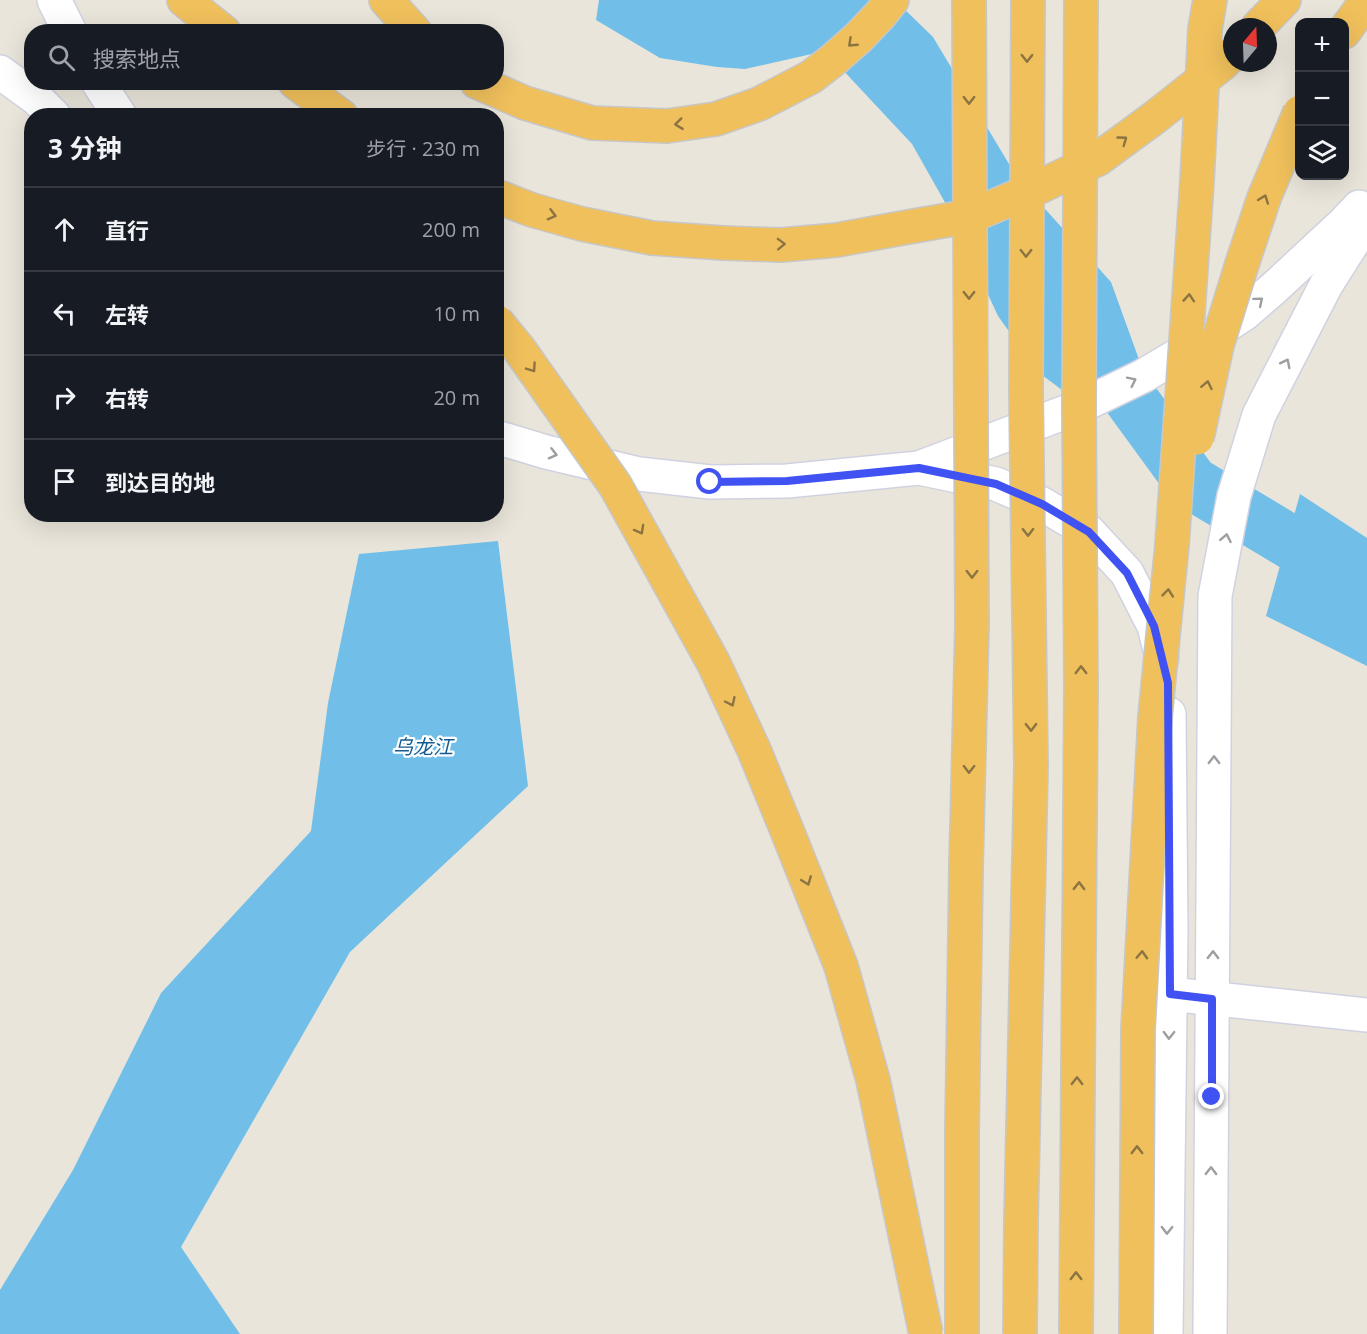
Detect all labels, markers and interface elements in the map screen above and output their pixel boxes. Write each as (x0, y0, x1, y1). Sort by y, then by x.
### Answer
north arrow (1223, 18, 1277, 72)
map controls (1295, 18, 1349, 180)
button: + (1295, 18, 1349, 72)
search box (24, 24, 504, 90)
one-way arrow (848, 36, 859, 47)
icon: search (45, 41, 78, 74)
text: 搜索地点 (93, 43, 181, 73)
one-way arrow (1021, 54, 1033, 63)
button: − (1295, 72, 1349, 126)
one-way arrow (963, 96, 975, 105)
one-way arrow (674, 117, 684, 130)
button: layers (1295, 126, 1349, 180)
text: 3 分钟 (48, 130, 122, 166)
text: 步行 · 230 m (366, 135, 480, 162)
one-way arrow (1117, 136, 1128, 147)
one-way arrow (1256, 194, 1269, 204)
one-way arrow (546, 208, 557, 220)
icon: ahead (48, 213, 81, 246)
text: 直行 (105, 215, 149, 245)
text: 200 m (422, 216, 480, 243)
one-way arrow (777, 238, 786, 250)
one-way arrow (1020, 249, 1032, 258)
one-way arrow (963, 291, 975, 300)
one-way arrow (1182, 293, 1195, 302)
icon: left (48, 297, 81, 330)
one-way arrow (1252, 297, 1263, 308)
text: 左转 (105, 299, 149, 329)
text: 10 m (433, 300, 480, 327)
one-way arrow (1278, 358, 1290, 369)
one-way arrow (525, 361, 536, 372)
one-way arrow (1126, 377, 1137, 389)
one-way arrow (1200, 380, 1213, 390)
icon: right (48, 381, 81, 414)
text: 右转 (105, 383, 149, 413)
text: 20 m (433, 384, 480, 411)
one-way arrow (547, 446, 557, 459)
icon: arrive (48, 465, 81, 498)
text: 到达目的地 (105, 467, 215, 497)
route start (696, 468, 722, 494)
one-way arrow (633, 523, 644, 534)
one-way arrow (1022, 528, 1034, 537)
one-way arrow (1219, 533, 1232, 543)
one-way arrow (965, 570, 978, 579)
one-way arrow (1161, 588, 1174, 597)
one-way arrow (1075, 665, 1087, 674)
one-way arrow (724, 695, 736, 706)
one-way arrow (1024, 723, 1037, 732)
water label: 乌龙江 (393, 733, 455, 760)
one-way arrow (1208, 755, 1220, 764)
one-way arrow (962, 765, 975, 774)
one-way arrow (800, 875, 812, 886)
one-way arrow (1073, 881, 1085, 890)
one-way arrow (1135, 950, 1148, 959)
one-way arrow (1207, 950, 1219, 959)
one-way arrow (1163, 1031, 1175, 1040)
one-way arrow (1071, 1076, 1083, 1085)
route end (1198, 1083, 1224, 1109)
one-way arrow (1131, 1145, 1143, 1154)
one-way arrow (1205, 1166, 1217, 1175)
one-way arrow (1161, 1226, 1173, 1235)
one-way arrow (1070, 1271, 1083, 1280)

